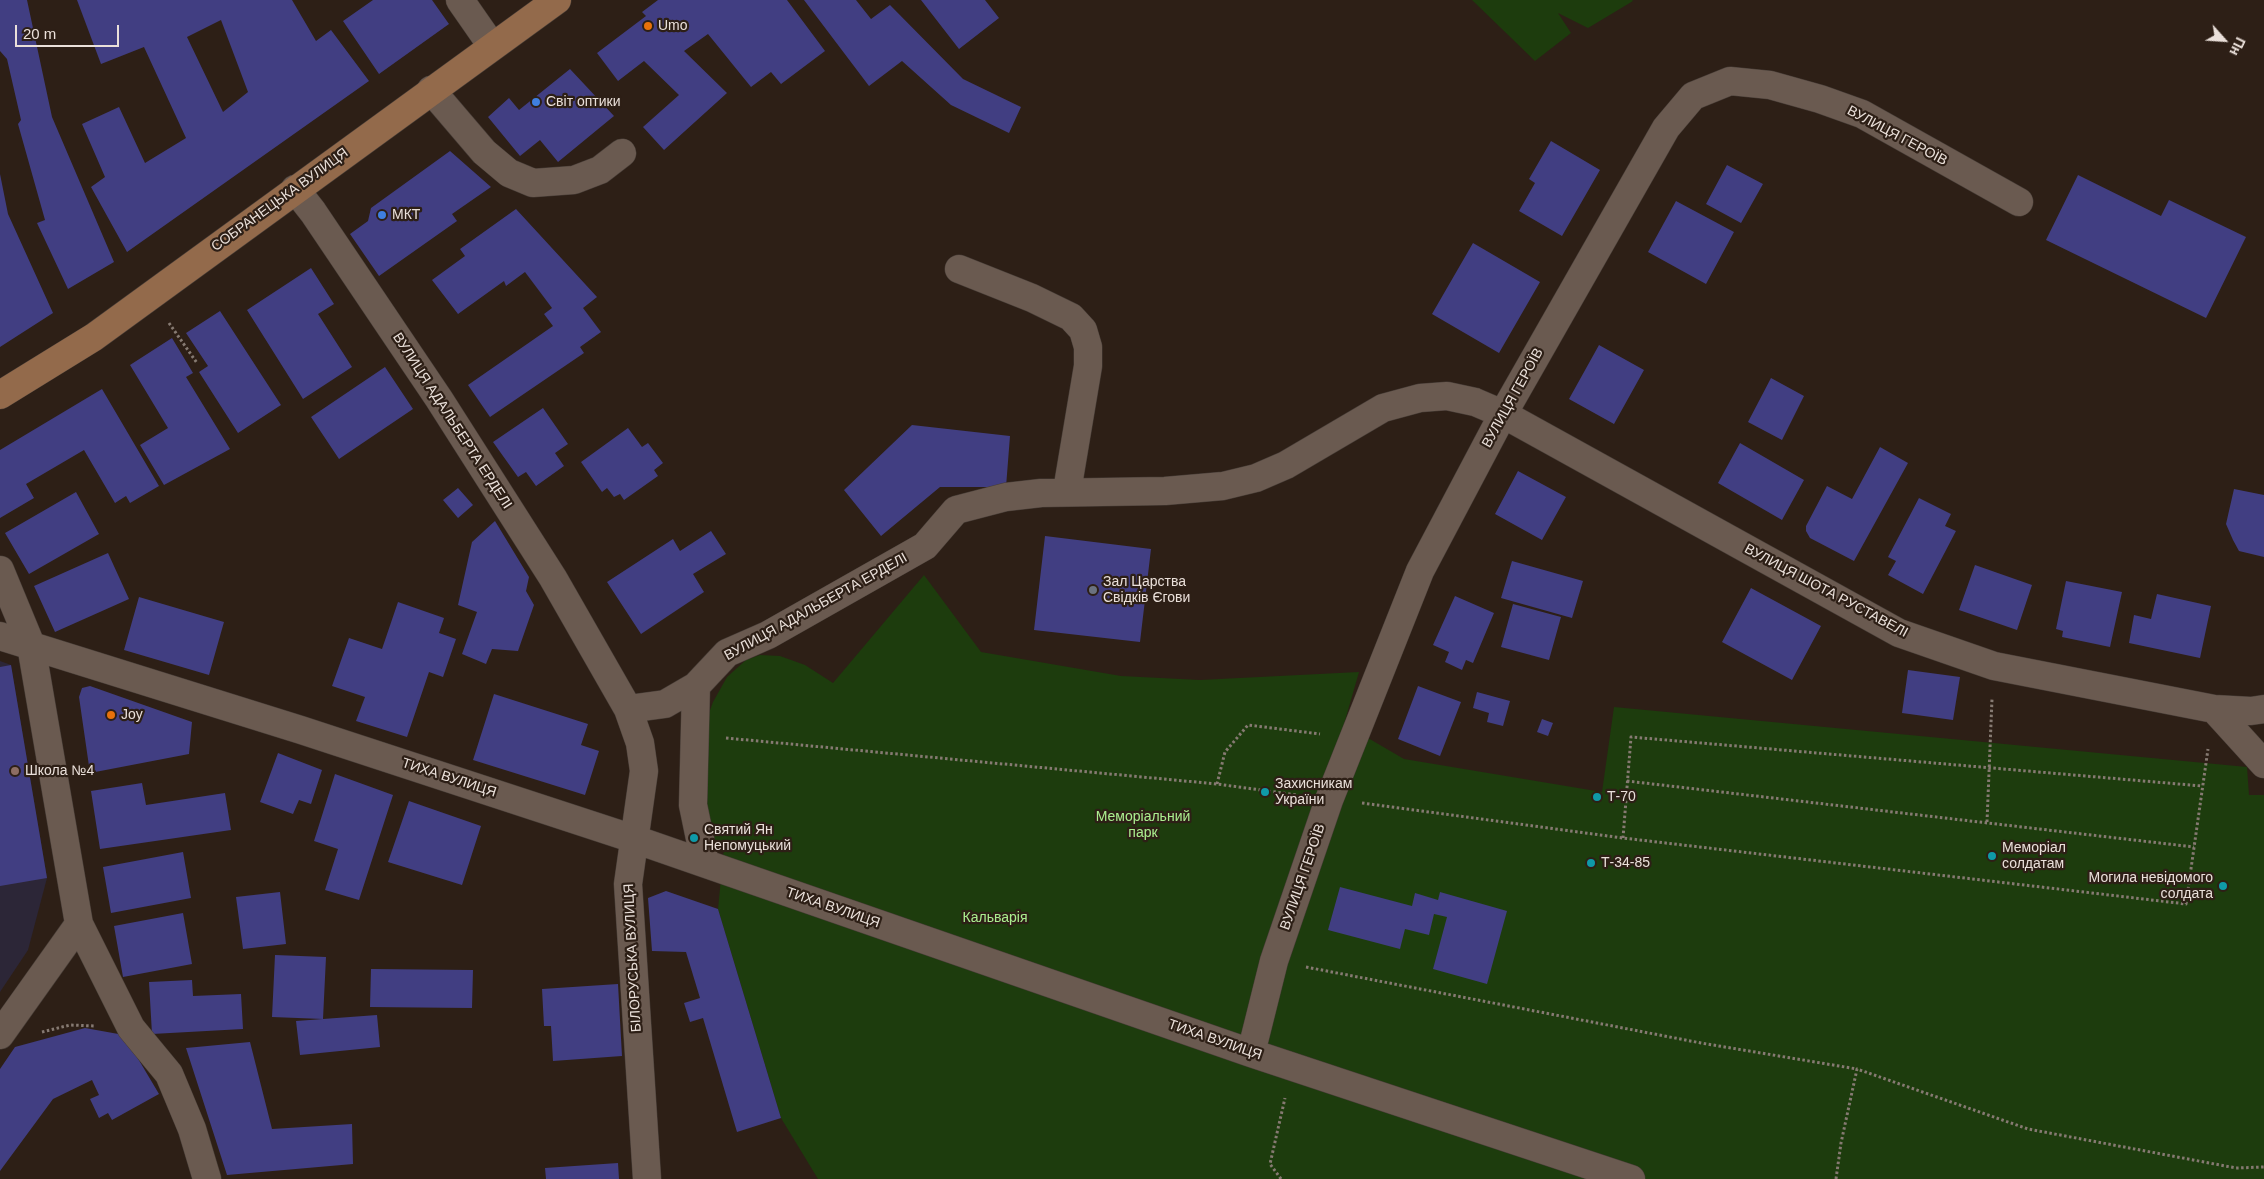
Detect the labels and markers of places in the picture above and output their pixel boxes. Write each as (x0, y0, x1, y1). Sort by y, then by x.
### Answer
place label: Umo (658, 18, 688, 34)
marker: Umo (642, 20, 654, 32)
place label: Світ оптики (546, 94, 621, 110)
marker: Світ оптики (530, 96, 542, 108)
place label: МКТ (392, 207, 420, 223)
marker: МКТ (376, 209, 388, 221)
place label: Зал Царства Свідків Єгови (1103, 574, 1190, 606)
marker: Зал Царства Свідків Єгови (1087, 584, 1099, 596)
place label: Joy (121, 707, 143, 723)
marker: Joy (105, 709, 117, 721)
place label: Школа №4 (25, 763, 94, 779)
marker: Школа №4 (9, 765, 21, 777)
place label: Захисникам України (1275, 776, 1352, 809)
marker: Захисникам України (1259, 786, 1271, 798)
place label: Т-70 (1607, 789, 1636, 805)
marker: Т-70 (1591, 791, 1603, 803)
place label: Святий Ян Непомуцький (704, 822, 791, 854)
marker: Святий Ян Непомуцький (688, 832, 700, 844)
place label: Меморіал солдатам (2002, 840, 2066, 872)
marker: Меморіал солдатам (1986, 850, 1998, 862)
place label: Т-34-85 (1601, 855, 1650, 871)
marker: Т-34-85 (1585, 857, 1597, 869)
place label: Могила невідомого солдата (2089, 870, 2213, 902)
marker: Могила невідомого солдата (2217, 880, 2229, 892)

